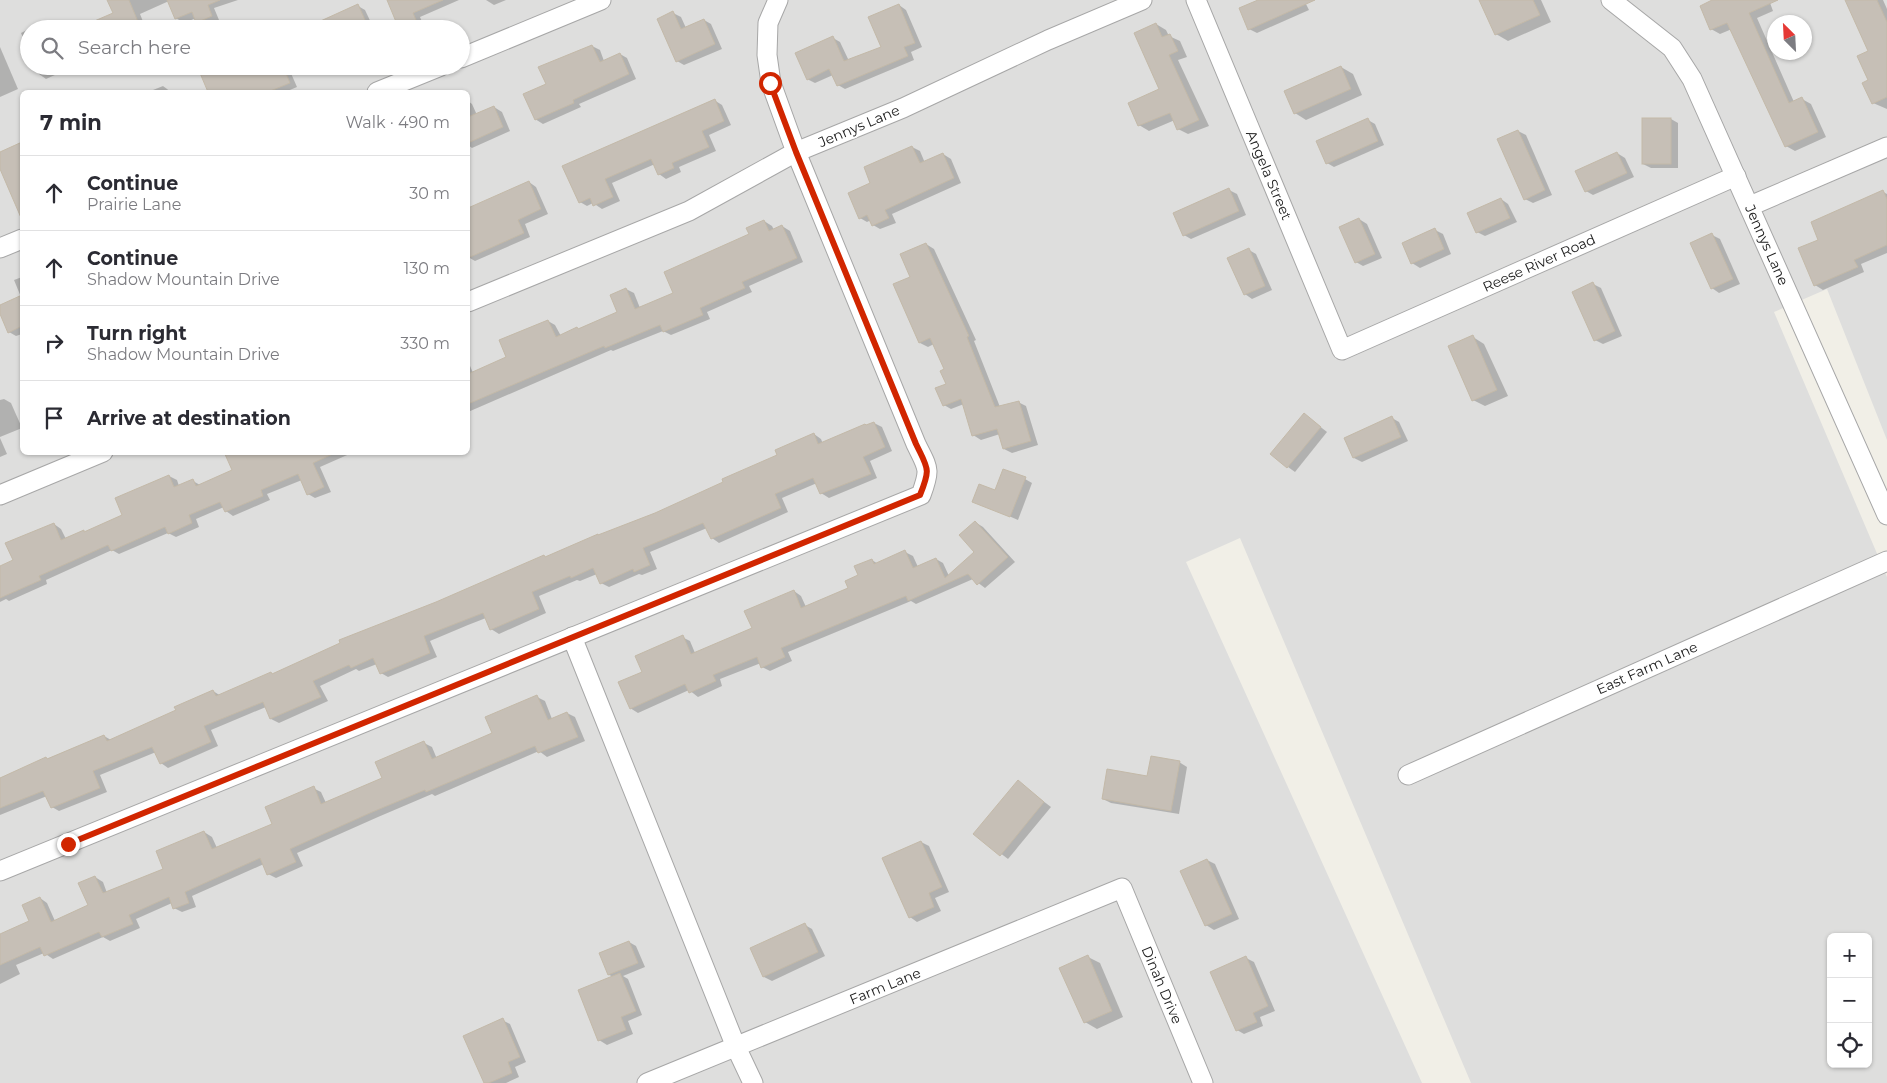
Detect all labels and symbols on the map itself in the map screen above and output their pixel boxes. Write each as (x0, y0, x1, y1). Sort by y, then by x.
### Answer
north arrow (1767, 15, 1812, 60)
route start (759, 72, 782, 95)
street label: Jennys Lane (815, 101, 902, 152)
street label: Angela Street (1242, 127, 1296, 223)
street label: Jennys Lane (1741, 201, 1793, 288)
street label: Reese River Road (1480, 230, 1598, 296)
street label: East Farm Lane (1594, 638, 1700, 698)
route end (57, 833, 80, 856)
street label: Dinah Drive (1138, 943, 1186, 1027)
street label: Farm Lane (847, 964, 923, 1008)

